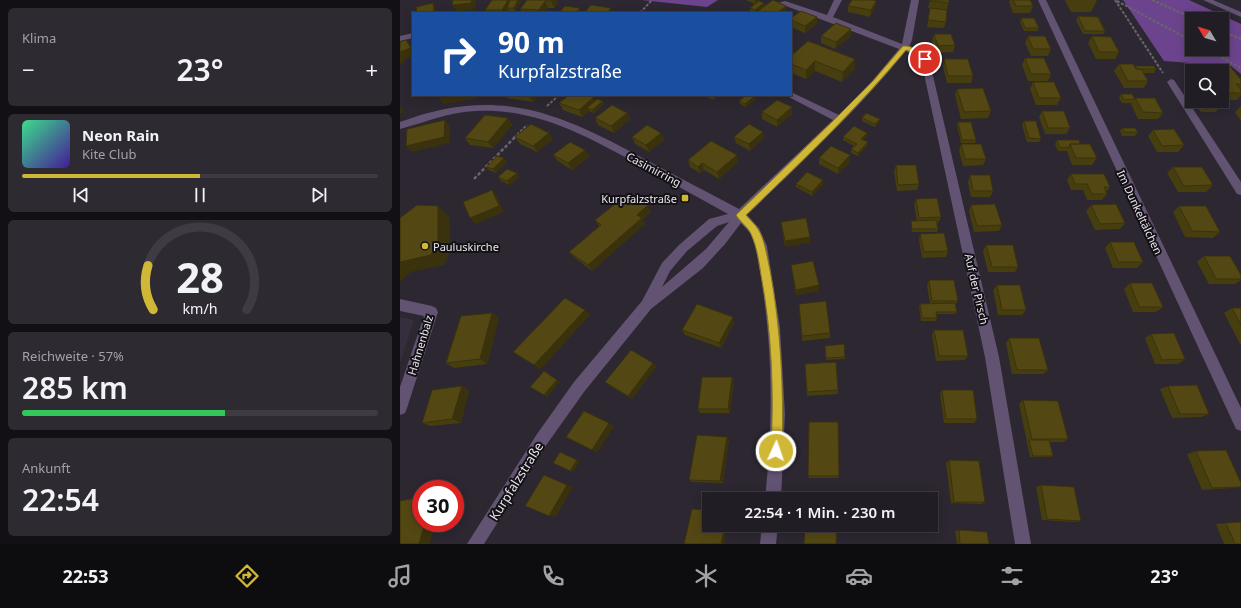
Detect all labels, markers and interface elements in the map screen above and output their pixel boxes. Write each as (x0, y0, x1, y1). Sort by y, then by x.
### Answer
north arrow (1185, 12, 1229, 56)
map controls (1185, 12, 1229, 108)
text: 90 m (498, 23, 565, 61)
icon: right (432, 28, 484, 80)
text: Klima (22, 29, 56, 47)
pin (908, 42, 942, 76)
icon: arrive (914, 48, 936, 70)
text: 23° (176, 49, 224, 90)
text: − (22, 54, 35, 84)
text: + (365, 54, 378, 84)
text: Kurpfalzstraße (498, 59, 622, 83)
button: search (1185, 64, 1229, 108)
text: Neon Rain (82, 125, 159, 145)
text: Kite Club (82, 145, 136, 163)
street label: Casimirring (624, 148, 684, 190)
street label: Im Dunkeltälchen (1114, 167, 1166, 257)
icon: previous (70, 184, 92, 206)
icon: pause (189, 184, 211, 206)
icon: next (308, 184, 330, 206)
place label: Kurpfalzstraße (601, 191, 677, 206)
marker: Kurpfalzstraße (680, 193, 690, 203)
place label: Pauluskirche (433, 239, 499, 254)
marker: Pauluskirche (420, 241, 430, 251)
text: 28 (176, 249, 224, 305)
street label: Auf der Pirsch (962, 252, 992, 326)
text: km/h (182, 299, 218, 318)
street label: Hahnenbalz (404, 313, 436, 377)
text: Reichweite · 57% (22, 347, 124, 365)
text: 285 km (22, 367, 128, 408)
position arrow (755, 430, 797, 472)
street label: Kurpfalzstraße (485, 438, 547, 524)
text: Ankunft (22, 459, 71, 477)
text: 22:54 (22, 479, 99, 520)
speed limit sign: 30 (412, 480, 464, 532)
text: 22:54 · 1 Min. · 230 m (745, 502, 895, 522)
icon: directions (233, 562, 261, 590)
icon: music (386, 562, 414, 590)
icon: phone (539, 562, 567, 590)
icon: climate (692, 562, 720, 590)
icon: car (845, 562, 873, 590)
icon: filters (998, 562, 1026, 590)
text: 22:53 (62, 564, 109, 588)
text: 23° (1150, 564, 1179, 588)

